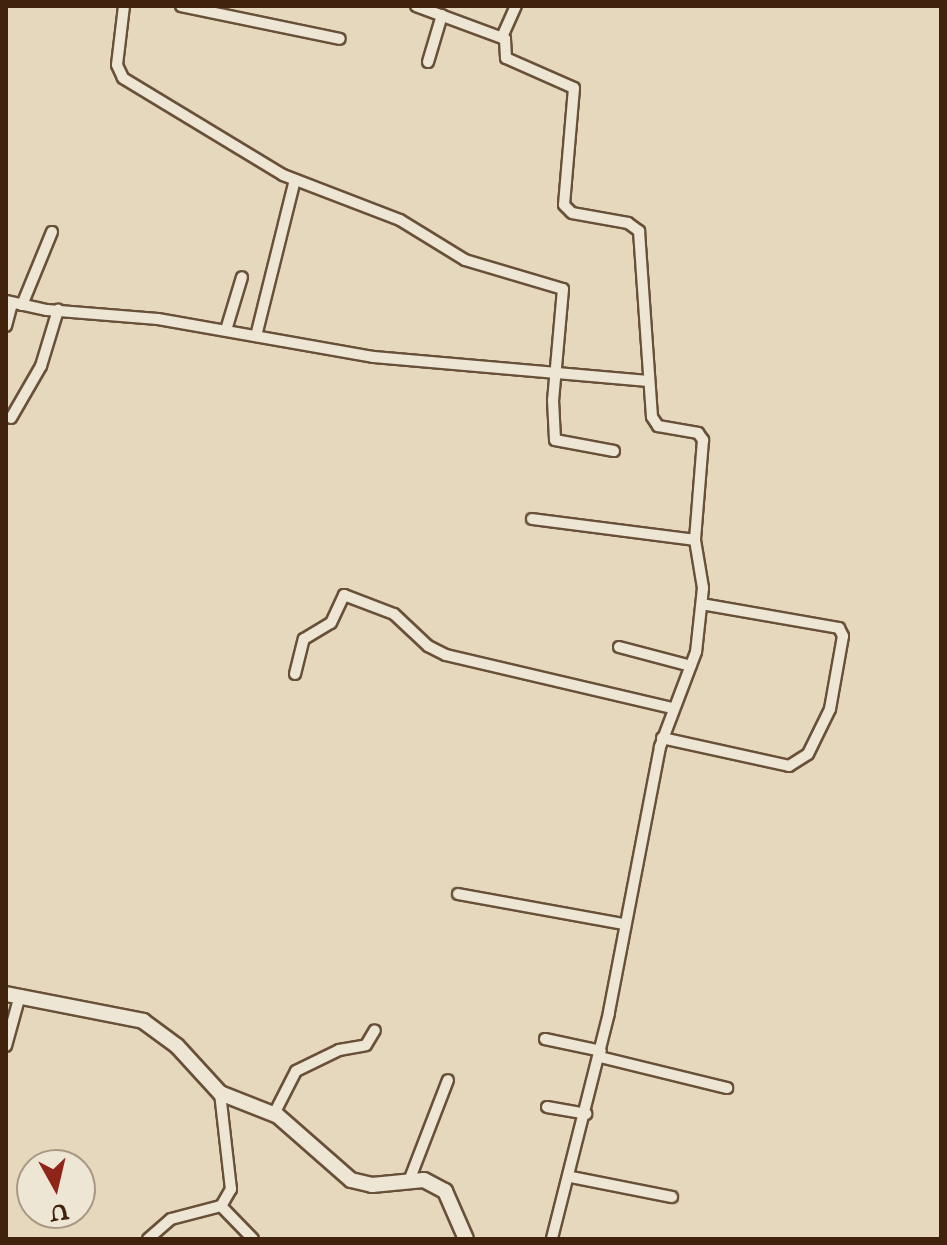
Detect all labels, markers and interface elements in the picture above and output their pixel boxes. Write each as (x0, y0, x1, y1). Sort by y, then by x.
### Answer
north arrow (16, 1149, 96, 1229)
text: U (48, 1196, 70, 1226)

